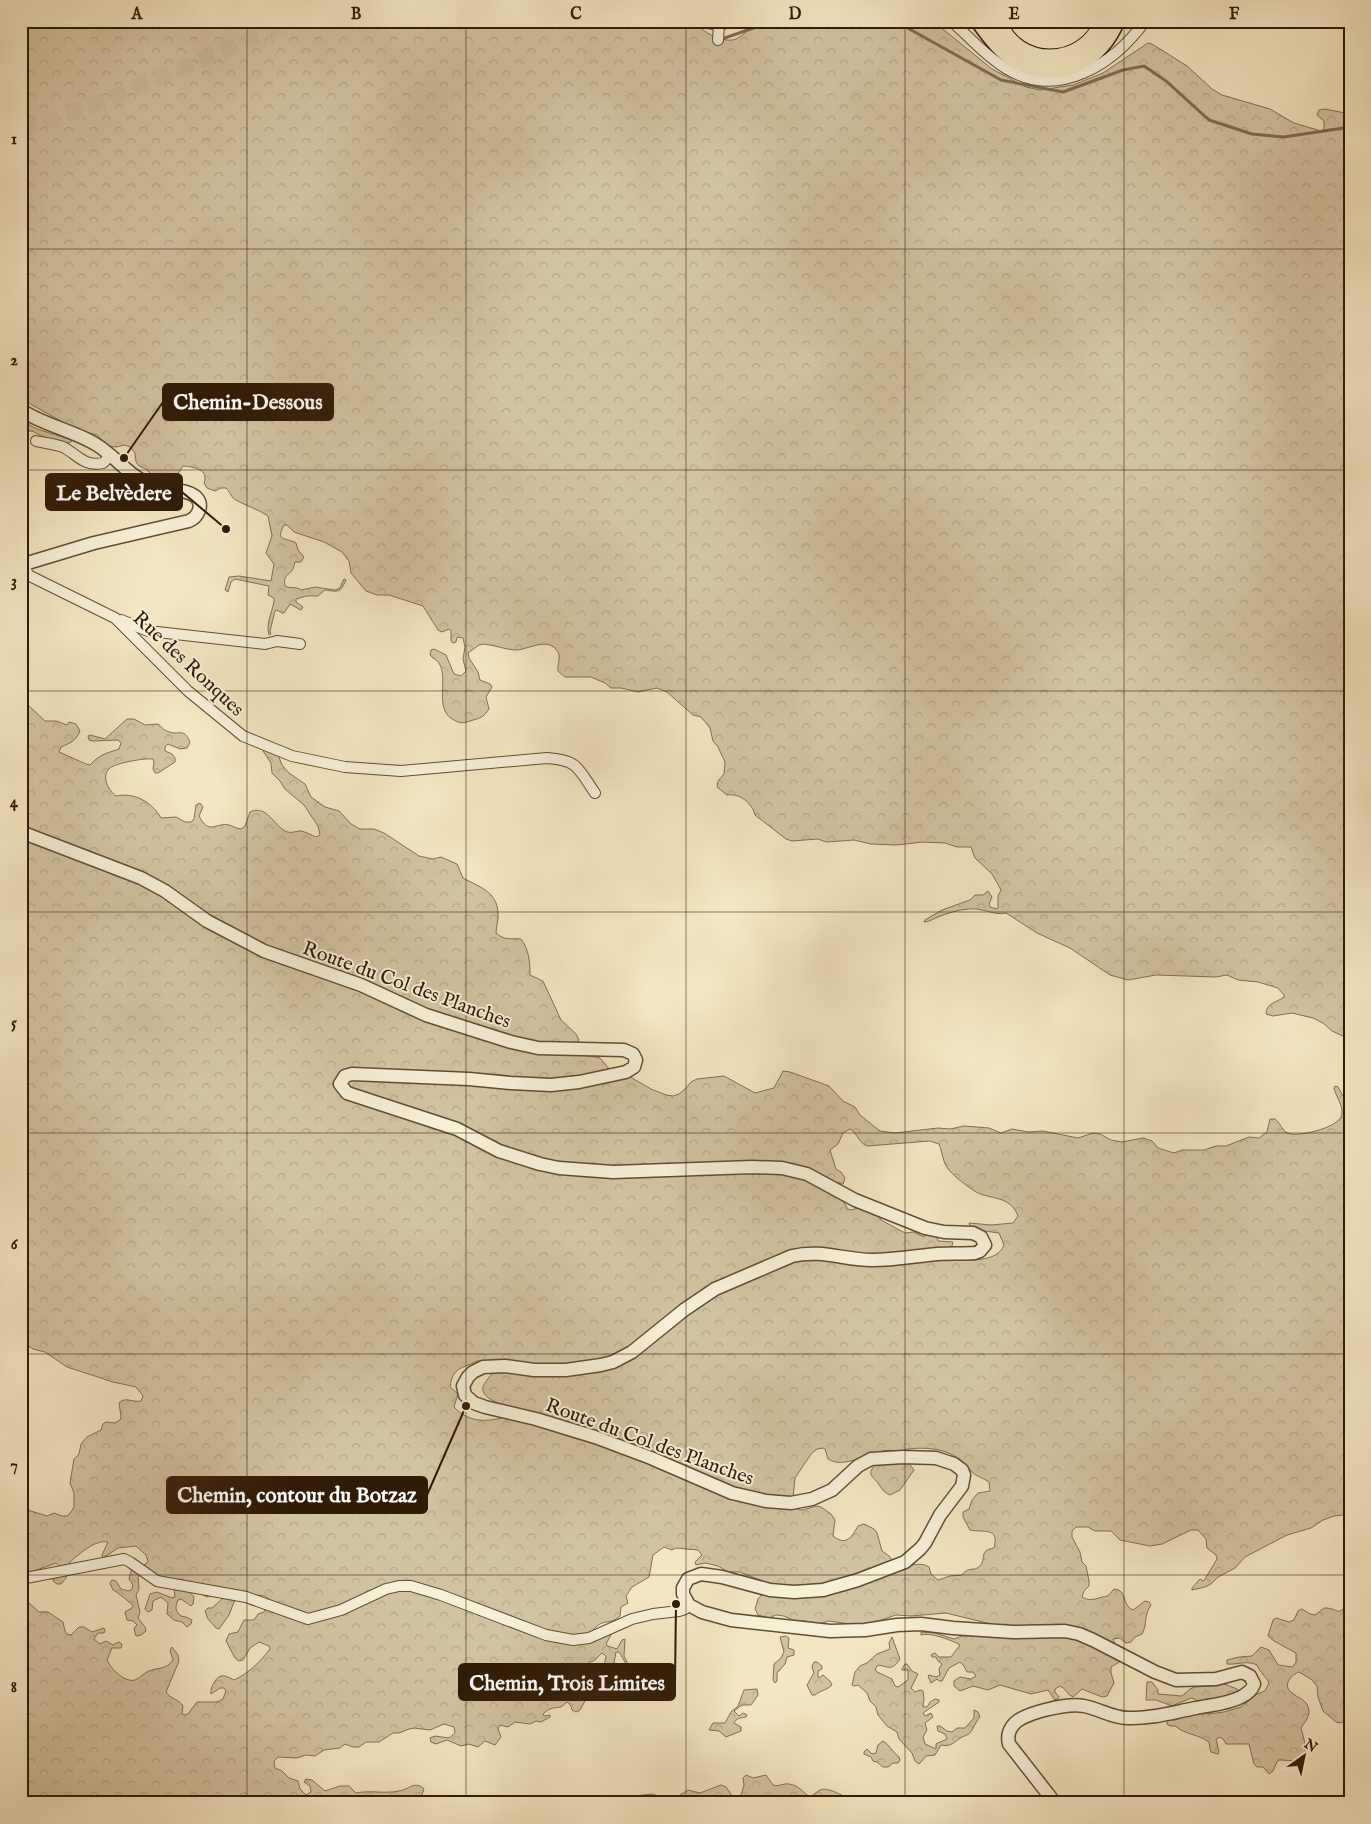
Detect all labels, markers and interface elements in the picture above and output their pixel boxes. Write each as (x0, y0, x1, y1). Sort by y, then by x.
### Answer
text: A (131, 5, 144, 25)
text: B (351, 5, 362, 25)
text: C (570, 5, 582, 25)
text: D (789, 5, 802, 25)
text: E (1008, 5, 1020, 25)
text: F (1229, 5, 1240, 25)
text: 1 (11, 130, 17, 150)
text: 2 (10, 351, 18, 371)
callout: Chemin-Dessous (163, 384, 333, 420)
text: Chemin-Dessous (173, 390, 323, 417)
callout: Le Belvèdere (46, 474, 182, 510)
text: Le Belvèdere (56, 481, 172, 508)
text: 3 (11, 572, 17, 592)
street label: Rue des Ronques (127, 606, 249, 722)
text: 4 (10, 793, 19, 813)
street label: Route du Col des Planches (299, 936, 514, 1035)
text: 5 (11, 1014, 17, 1034)
text: 6 (11, 1235, 19, 1255)
street label: Route du Col des Planches (542, 1393, 757, 1492)
text: 7 (10, 1456, 18, 1476)
callout: Chemin, contour du Botzaz (167, 1477, 427, 1513)
text: Chemin, contour du Botzaz (177, 1483, 417, 1510)
callout: Chemin, Trois Limites (459, 1664, 675, 1700)
text: Chemin, Trois Limites (469, 1671, 665, 1698)
text: 8 (11, 1678, 17, 1698)
north arrow (1278, 1732, 1328, 1782)
text: N (1300, 1735, 1321, 1757)

